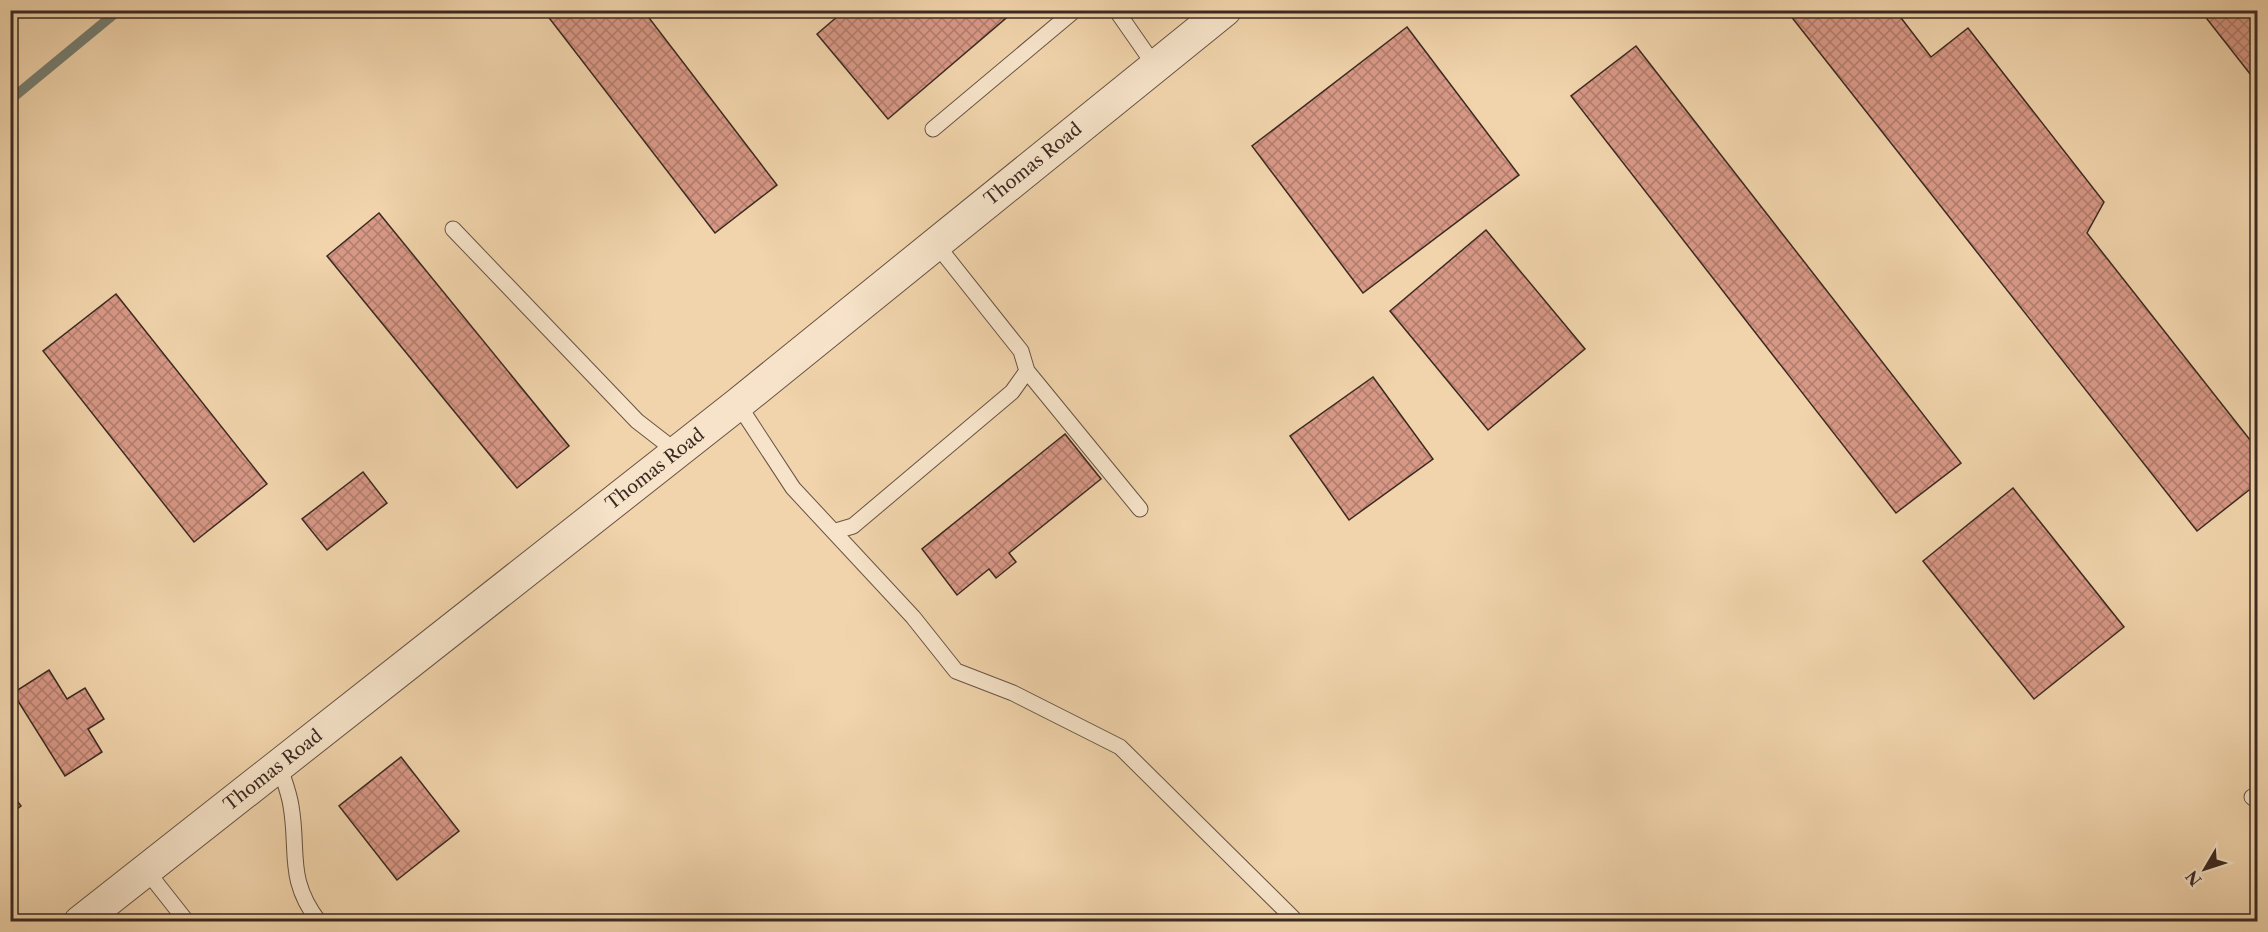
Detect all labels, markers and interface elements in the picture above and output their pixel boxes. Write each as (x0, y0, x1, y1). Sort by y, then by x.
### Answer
street label: Thomas Road (980, 118, 1086, 210)
street label: Thomas Road (601, 424, 709, 514)
street label: Thomas Road (219, 725, 327, 815)
north arrow (2175, 839, 2235, 899)
text: N (2181, 867, 2205, 890)

